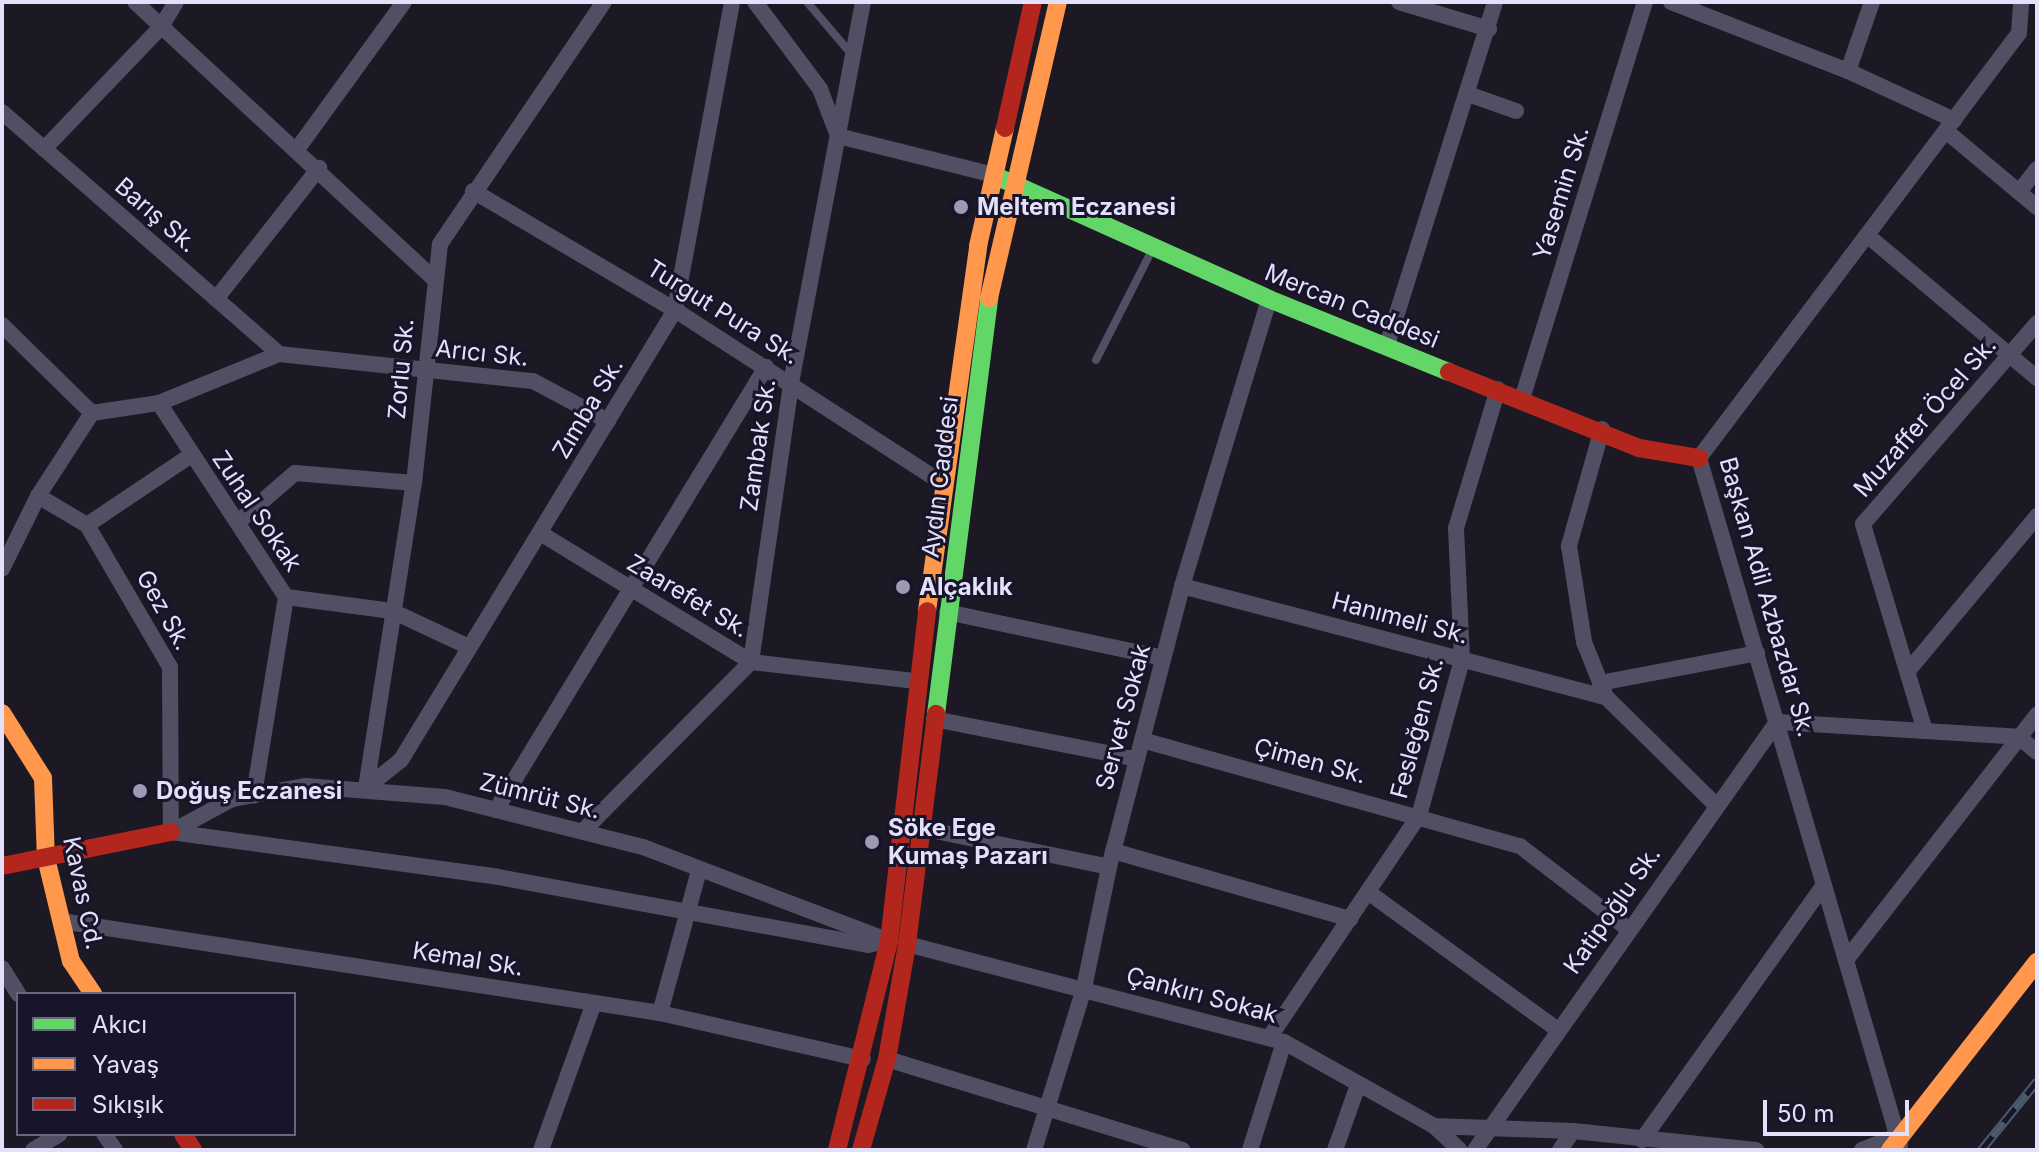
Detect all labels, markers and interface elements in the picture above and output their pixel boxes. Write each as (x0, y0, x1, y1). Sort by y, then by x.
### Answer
street label: Yasemin Sk. (1527, 123, 1595, 263)
street label: Barış Sk. (109, 172, 203, 258)
place label: Meltem Eczanesi (977, 193, 1176, 221)
marker: Meltem Eczanesi (952, 198, 970, 216)
street label: Turgut Pura Sk. (641, 254, 805, 370)
street label: Mercan Caddesi (1261, 258, 1443, 354)
street label: Zorlu Sk. (382, 317, 420, 421)
street label: Muzaffer Öcel Sk. (1848, 331, 2002, 503)
street label: Arıcı Sk. (434, 334, 530, 372)
street label: Zımba Sk. (547, 352, 629, 464)
street label: Zambak Sk. (734, 377, 782, 513)
street label: Aydın Caddesi (916, 395, 964, 559)
street label: Zuhal Sokak (206, 445, 308, 577)
street label: Başkan Adil Azbazdar Sk. (1713, 454, 1821, 740)
street label: Zaarefet Sk. (622, 548, 754, 644)
street label: Gez Sk. (130, 565, 198, 655)
place label: Alçaklık (919, 573, 1013, 601)
marker: Alçaklık (894, 578, 912, 596)
street label: Hanımeli Sk. (1329, 586, 1471, 650)
street label: Servet Sokak (1090, 641, 1156, 793)
street label: Fesleğen Sk. (1384, 654, 1450, 802)
street label: Çimen Sk. (1251, 732, 1369, 790)
street label: Zümrüt Sk. (477, 767, 603, 825)
place label: Doğuş Eczanesi (156, 777, 342, 805)
marker: Doğuş Eczanesi (131, 782, 149, 800)
place label: Söke Ege Kumaş Pazarı (888, 814, 1048, 870)
marker: Söke Ege Kumaş Pazarı (863, 833, 881, 851)
street label: Kavas Cd. (57, 834, 109, 952)
street label: Katipoğlu Sk. (1557, 841, 1667, 979)
street label: Kemal Sk. (411, 936, 525, 982)
street label: Çankırı Sokak (1123, 961, 1281, 1029)
legend (16, 992, 296, 1136)
text: Akıcı (92, 1010, 147, 1039)
text: Yavaş (92, 1050, 159, 1079)
scale bar (1767, 1084, 1913, 1134)
text: Sıkışık (92, 1090, 164, 1119)
text: 50 m (1777, 1099, 1835, 1128)

